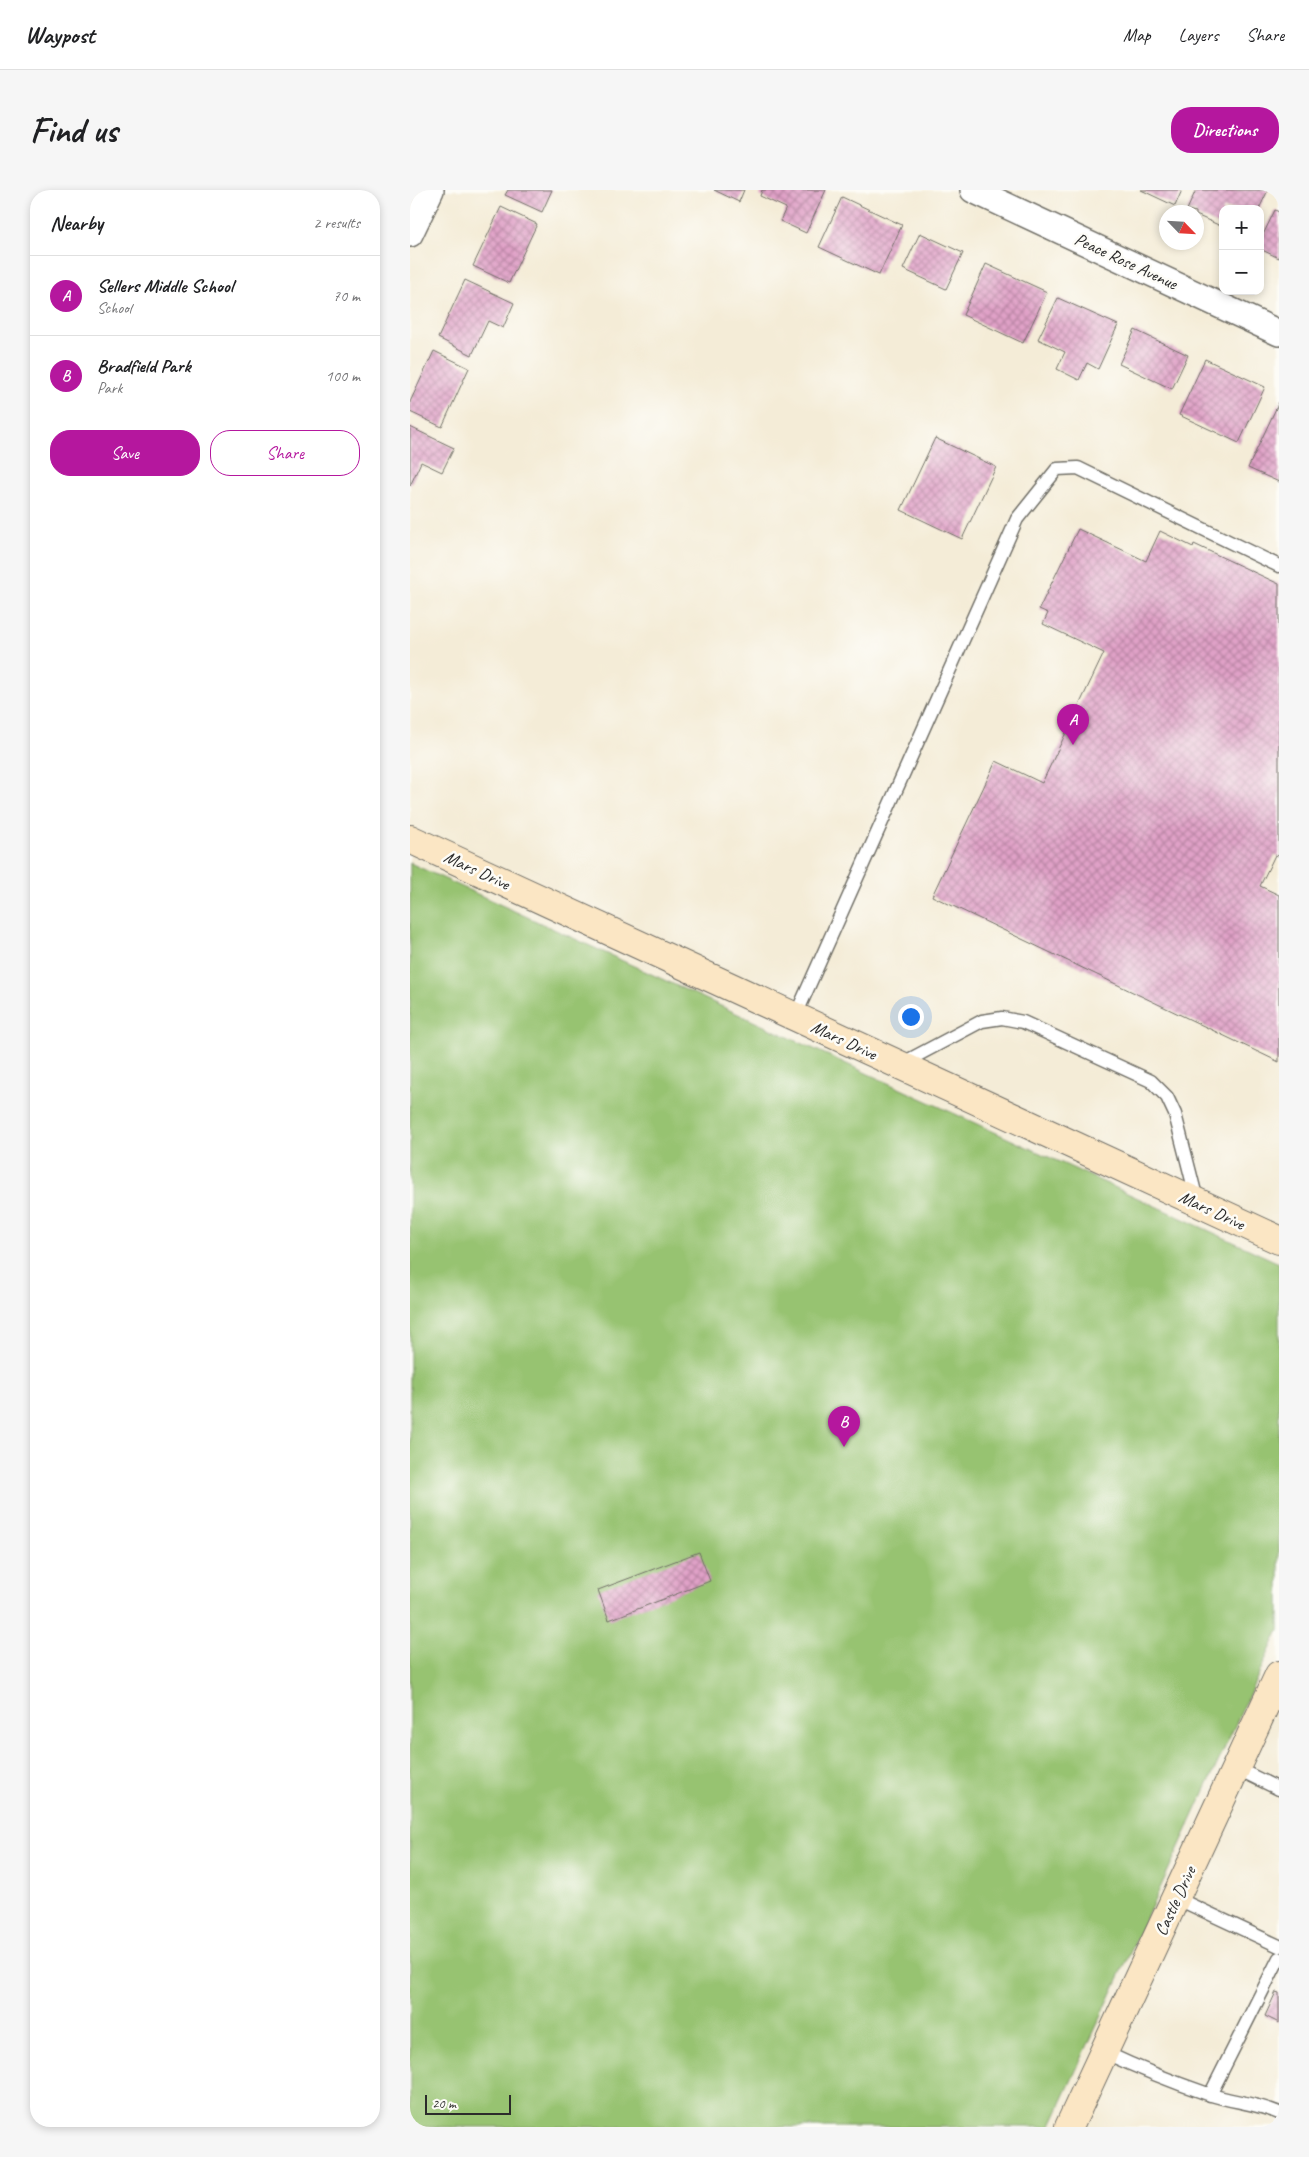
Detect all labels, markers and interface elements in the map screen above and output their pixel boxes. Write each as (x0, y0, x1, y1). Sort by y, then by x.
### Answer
text: Waypost (25, 20, 95, 50)
text: Map (1123, 24, 1151, 46)
text: Layers (1179, 24, 1218, 46)
text: Share (1246, 24, 1284, 46)
button: Directions (1171, 107, 1279, 153)
text: Find us (30, 108, 117, 153)
north arrow (1159, 205, 1204, 250)
map controls (1219, 205, 1264, 295)
button: + (1219, 205, 1264, 250)
text: Nearby (50, 210, 103, 236)
text: 2 results (313, 213, 360, 233)
street label: Peace Rose Avenue (1071, 228, 1182, 295)
button: − (1219, 250, 1264, 295)
text: Sellers Middle School (97, 274, 233, 298)
text: A (62, 286, 70, 306)
text: 70 m (333, 286, 360, 306)
text: School (97, 298, 131, 318)
text: Bradfield Park (97, 354, 191, 378)
text: B (62, 366, 70, 386)
text: 100 m (326, 366, 360, 386)
text: Park (97, 378, 122, 398)
button: Save (50, 430, 200, 476)
button: Share (210, 430, 360, 476)
pin: A (1057, 704, 1089, 745)
street label: Mars Drive (441, 845, 514, 895)
your location (898, 1004, 924, 1030)
street label: Mars Drive (808, 1015, 881, 1065)
street label: Mars Drive (1176, 1185, 1249, 1235)
pin: B (828, 1406, 860, 1447)
street label: Castle Drive (1149, 1862, 1201, 1939)
scale bar (425, 2092, 511, 2115)
text: 20 m (432, 2095, 456, 2112)

